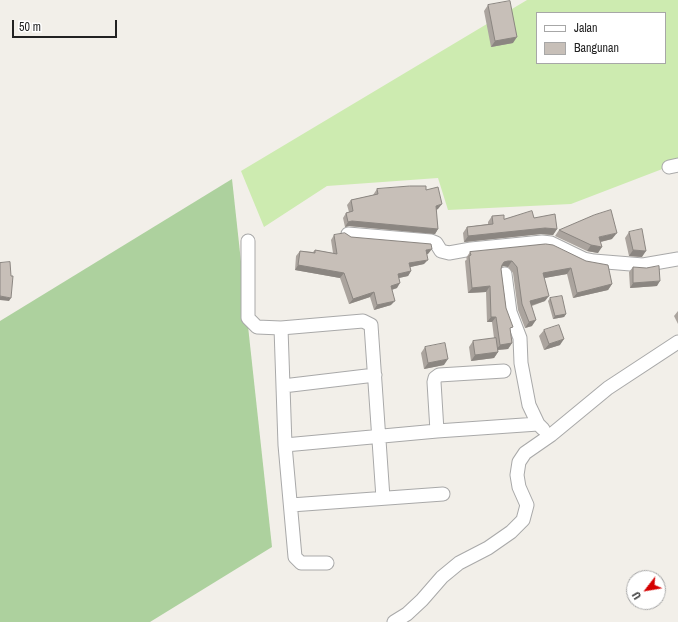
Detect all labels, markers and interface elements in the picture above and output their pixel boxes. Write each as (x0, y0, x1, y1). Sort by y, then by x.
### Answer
scale bar (14, 12, 119, 38)
legend (536, 12, 666, 64)
text: 50 m (19, 19, 41, 35)
text: Jalan (574, 20, 598, 36)
text: Bangunan (574, 40, 619, 56)
north arrow (626, 570, 666, 610)
text: U (629, 589, 644, 602)

